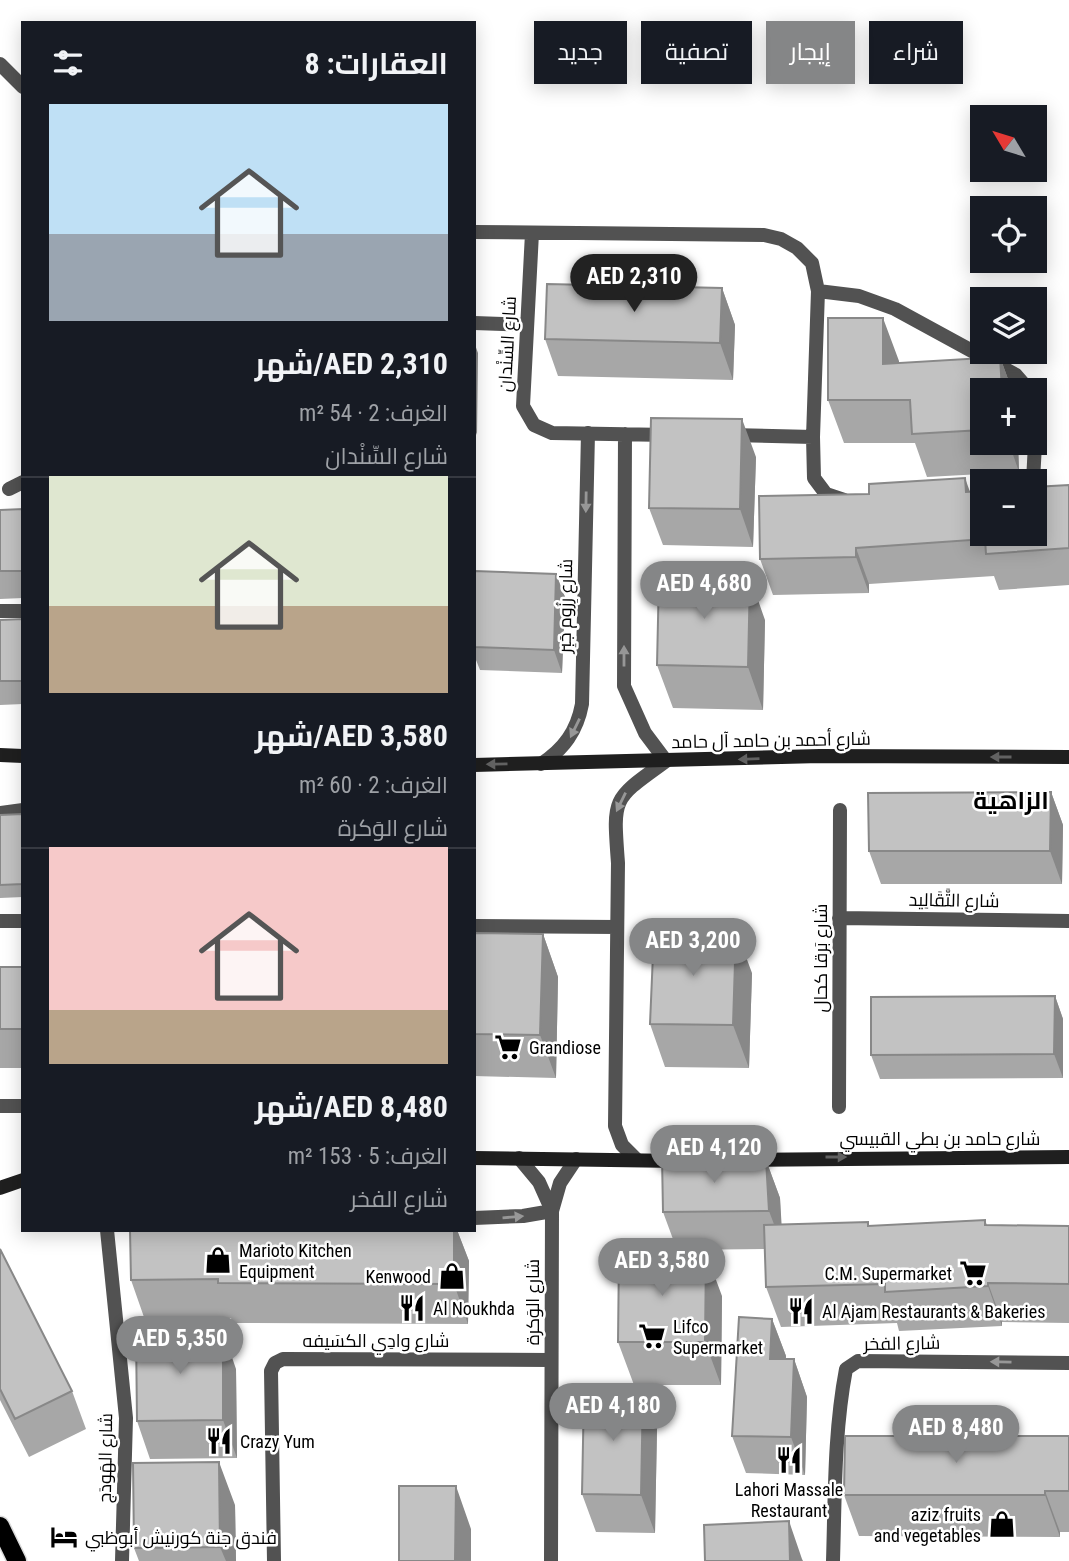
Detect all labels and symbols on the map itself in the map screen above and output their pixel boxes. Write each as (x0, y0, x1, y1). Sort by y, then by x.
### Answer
north arrow (970, 105, 1046, 182)
pin: AED 2,310 (554, 254, 714, 314)
street label: شارع السِّنْدان (494, 296, 522, 393)
one-way arrow (581, 491, 592, 513)
street label: شارع رِزُوم جَبِر (554, 559, 578, 654)
pin: AED 4,680 (624, 562, 784, 621)
one-way arrow (618, 644, 630, 666)
one-way arrow (569, 718, 581, 738)
street label: شارع أحمد بن حامد آل حامد (671, 728, 871, 754)
one-way arrow (990, 751, 1012, 763)
one-way arrow (738, 753, 760, 764)
one-way arrow (486, 759, 508, 770)
district label: الزاهية (973, 787, 1049, 815)
one-way arrow (615, 792, 626, 812)
street label: شارع التَّقَالِيد (908, 888, 1000, 913)
street label: شارع بَرقا كحال (810, 904, 833, 1012)
pin: AED 3,200 (613, 918, 773, 978)
supermarket icon: Grandiose (493, 1032, 523, 1062)
place label: Grandiose (529, 1037, 601, 1058)
pin: AED 4,120 (634, 1126, 794, 1185)
street label: شارع حامد بن بطي القبيسي (840, 1128, 1041, 1153)
one-way arrow (826, 1151, 848, 1163)
one-way arrow (503, 1211, 525, 1222)
pin: AED 3,580 (582, 1238, 742, 1298)
place label: Marioto Kitchen Equipment (239, 1240, 352, 1282)
shop icon: Marioto Kitchen Equipment (203, 1245, 233, 1275)
supermarket icon: C.M. Supermarket (958, 1258, 988, 1288)
street label: شارع الوَكرة (522, 1259, 545, 1345)
shop icon: Kenwood (437, 1261, 467, 1291)
place label: C.M. Supermarket (824, 1263, 952, 1284)
place label: Kenwood (366, 1266, 431, 1287)
restaurant icon: Al Noukhda (397, 1293, 427, 1323)
restaurant icon: Al Ajam Restaurants & Bakeries (786, 1296, 816, 1326)
place label: Al Noukhda (433, 1298, 515, 1319)
place label: Al Ajam Restaurants & Bakeries (822, 1301, 1045, 1322)
pin: AED 5,350 (100, 1316, 260, 1376)
place label: Lifco Supermarket (673, 1316, 763, 1358)
supermarket icon: Lifco Supermarket (637, 1321, 667, 1351)
street label: شارع وادِي الكسَيفه (303, 1330, 449, 1355)
street label: شارع الفخر (863, 1332, 940, 1356)
one-way arrow (990, 1356, 1012, 1368)
pin: AED 4,180 (533, 1384, 693, 1443)
pin: AED 8,480 (876, 1406, 1036, 1465)
street label: شارع الهَودَج (94, 1413, 118, 1503)
restaurant icon: Crazy Yum (204, 1426, 234, 1456)
place label: Crazy Yum (240, 1431, 315, 1452)
restaurant icon: Lahori Massale Restaurant (774, 1445, 804, 1475)
place label: Lahori Massale Restaurant (735, 1479, 843, 1521)
place label: aziz fruits and vegetables (874, 1504, 981, 1546)
shop icon: aziz fruits and vegetables (987, 1509, 1017, 1539)
hotel icon: فندق جنة كورنيش أبوظبي (49, 1522, 79, 1552)
place label: فندق جنة كورنيش أبوظبي (85, 1527, 277, 1552)

